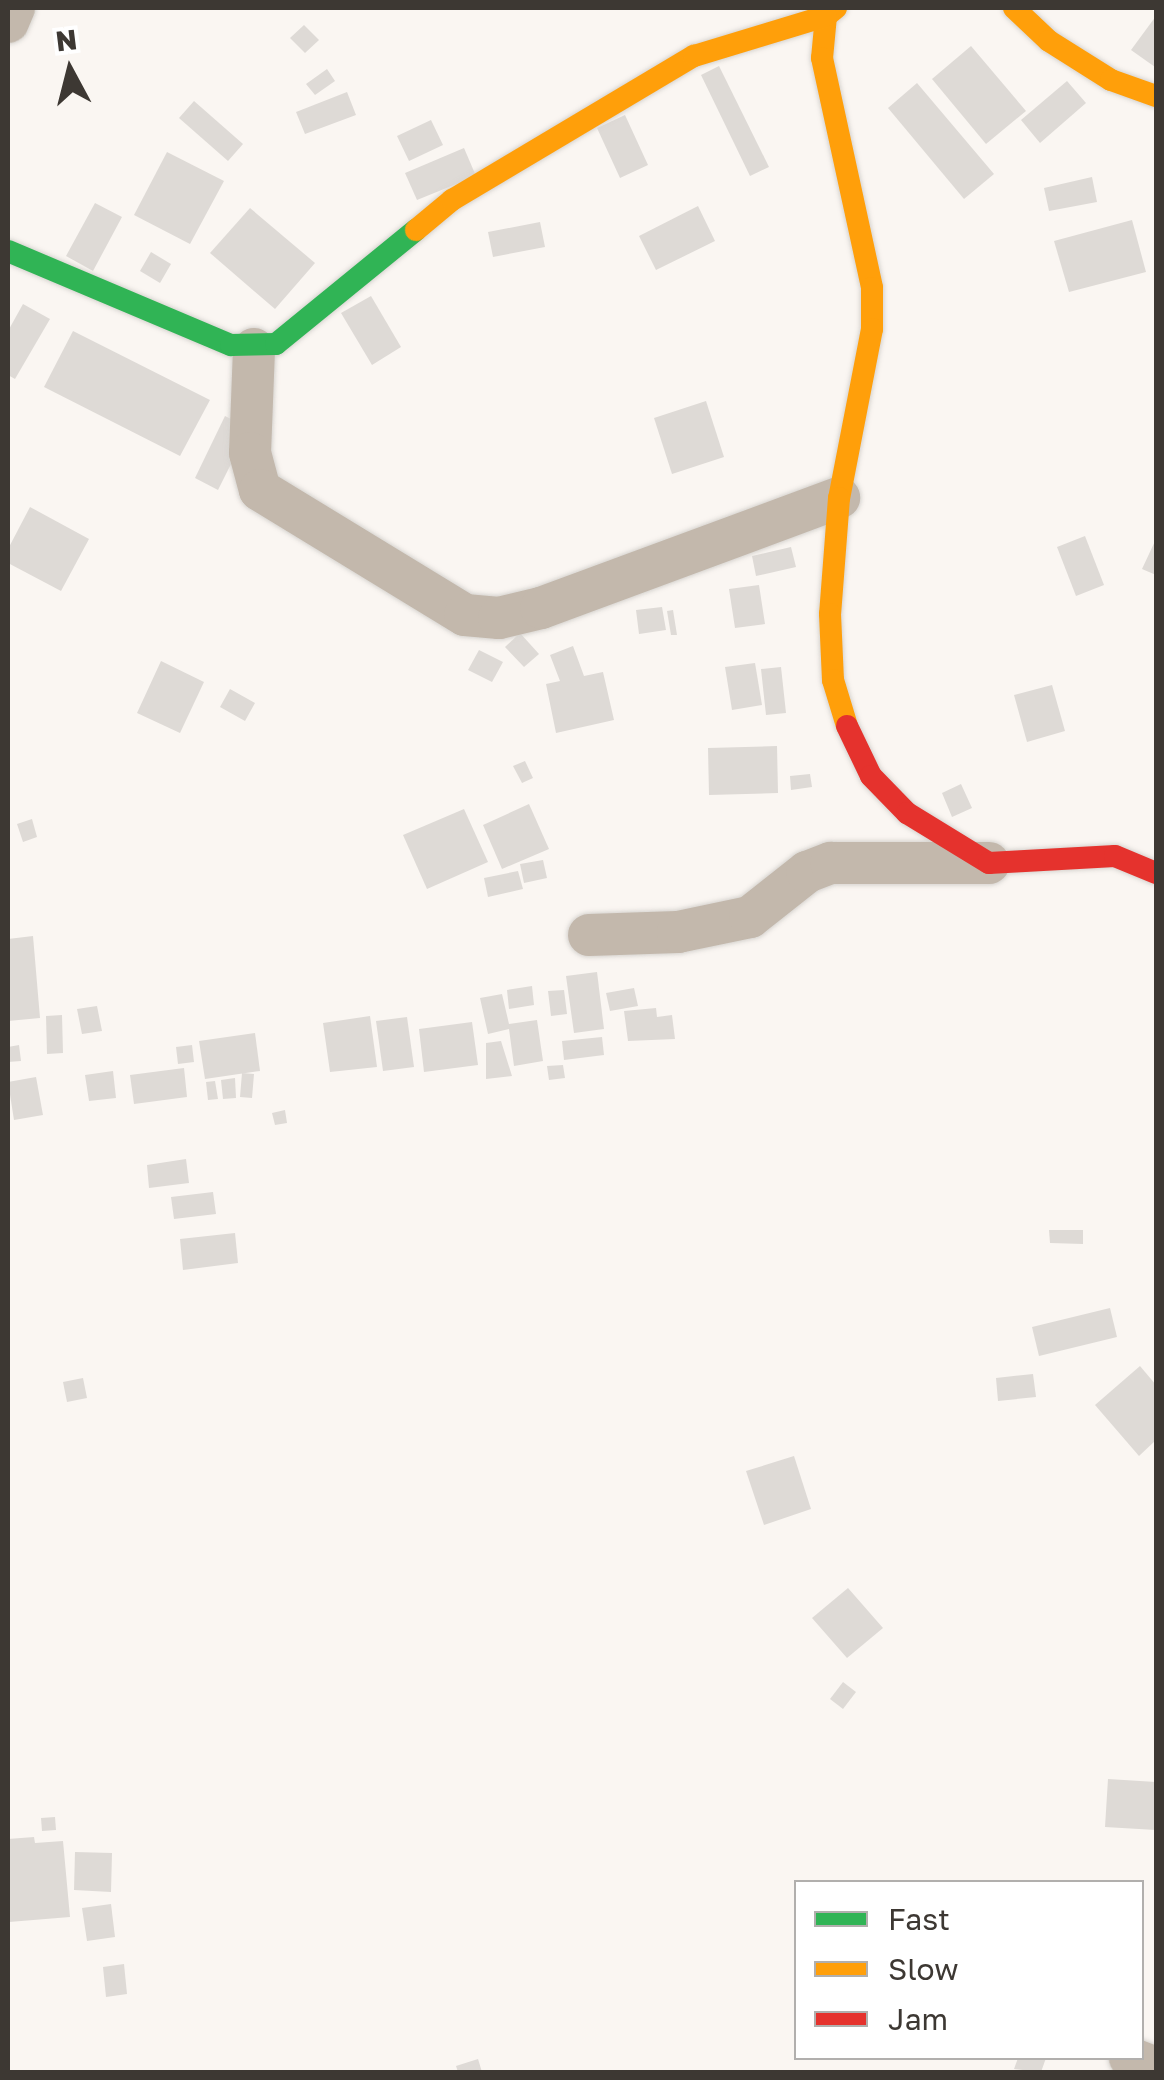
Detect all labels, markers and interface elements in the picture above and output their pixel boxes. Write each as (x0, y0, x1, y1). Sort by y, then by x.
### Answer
north arrow (20, 20, 120, 120)
text: N (54, 22, 79, 57)
legend (794, 1880, 1144, 2060)
text: Fast (888, 1901, 950, 1937)
text: Slow (888, 1951, 959, 1987)
text: Jam (888, 2001, 948, 2037)

